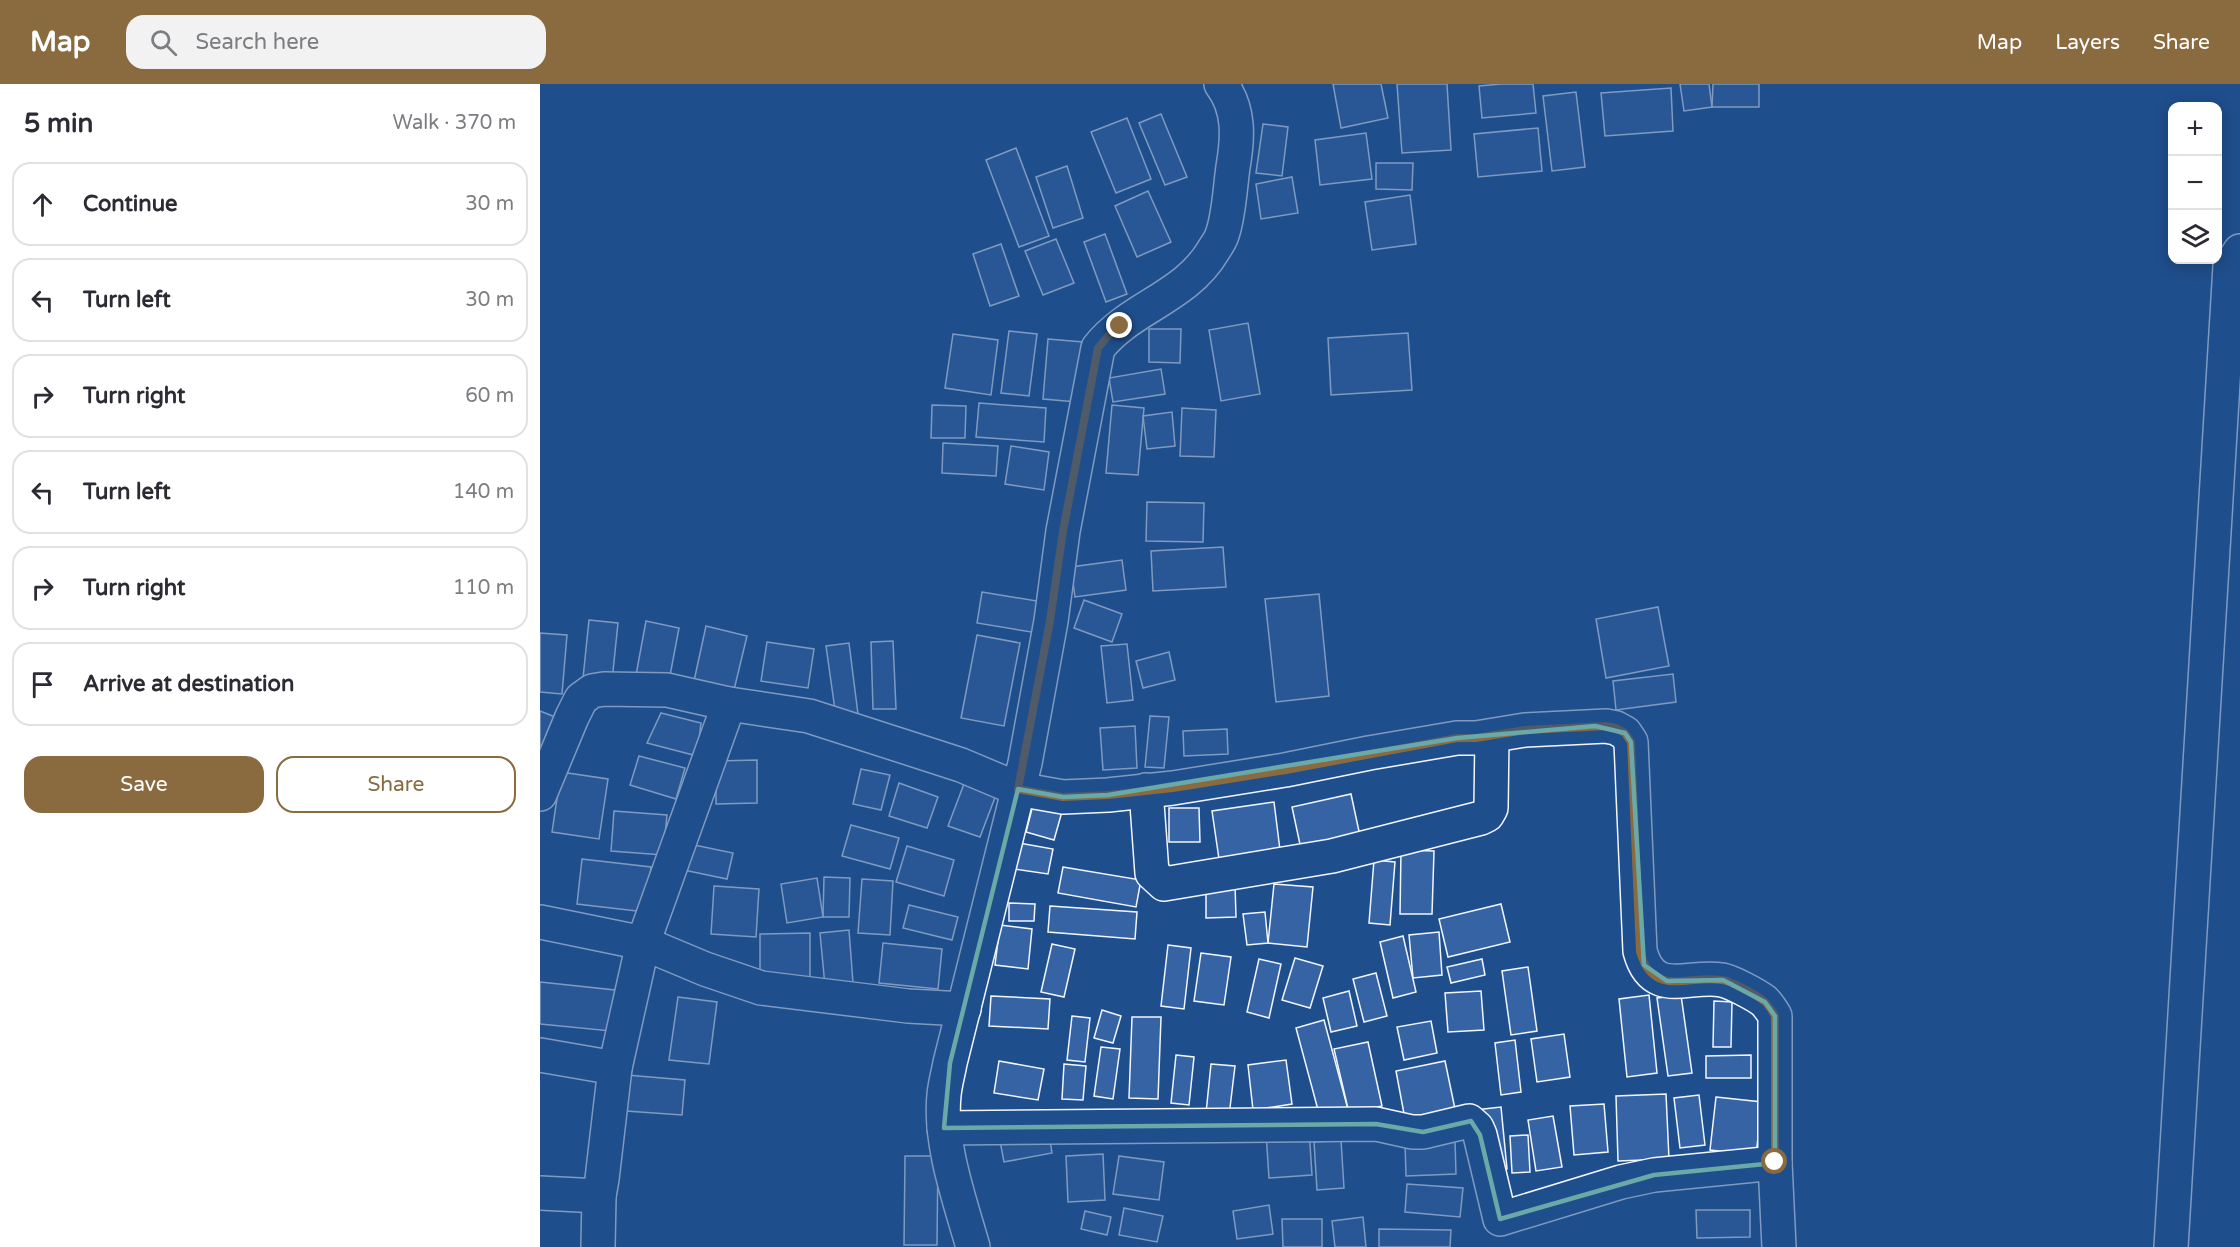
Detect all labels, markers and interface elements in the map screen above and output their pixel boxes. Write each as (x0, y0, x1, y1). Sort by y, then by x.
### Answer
search box (126, 15, 546, 69)
text: Map (30, 25, 90, 59)
icon: search (147, 26, 180, 59)
text: Search here (195, 29, 319, 55)
text: Map (1977, 30, 2022, 55)
text: Layers (2055, 30, 2120, 55)
text: Share (2153, 30, 2210, 55)
map controls (2168, 102, 2222, 264)
button: + (2168, 102, 2222, 156)
text: 5 min (24, 108, 93, 139)
text: Walk · 370 m (393, 111, 516, 135)
button: − (2168, 156, 2222, 210)
icon: ahead (26, 188, 59, 221)
text: Continue (83, 191, 178, 217)
text: 30 m (465, 192, 514, 216)
button: layers (2168, 210, 2222, 264)
icon: left (26, 284, 59, 317)
text: Turn left (83, 287, 171, 313)
text: 30 m (465, 288, 514, 312)
route end (1106, 312, 1132, 338)
icon: right (26, 380, 59, 413)
text: Turn right (83, 383, 185, 409)
text: 60 m (465, 384, 514, 408)
icon: left (26, 476, 59, 509)
text: Turn left (83, 479, 171, 505)
text: 140 m (453, 480, 514, 504)
icon: right (26, 572, 59, 605)
text: Turn right (83, 575, 185, 601)
text: 110 m (453, 576, 514, 600)
icon: arrive (26, 668, 59, 701)
text: Arrive at destination (83, 671, 294, 697)
button: Save (24, 756, 264, 813)
button: Share (276, 756, 516, 813)
route start (1761, 1148, 1787, 1174)

